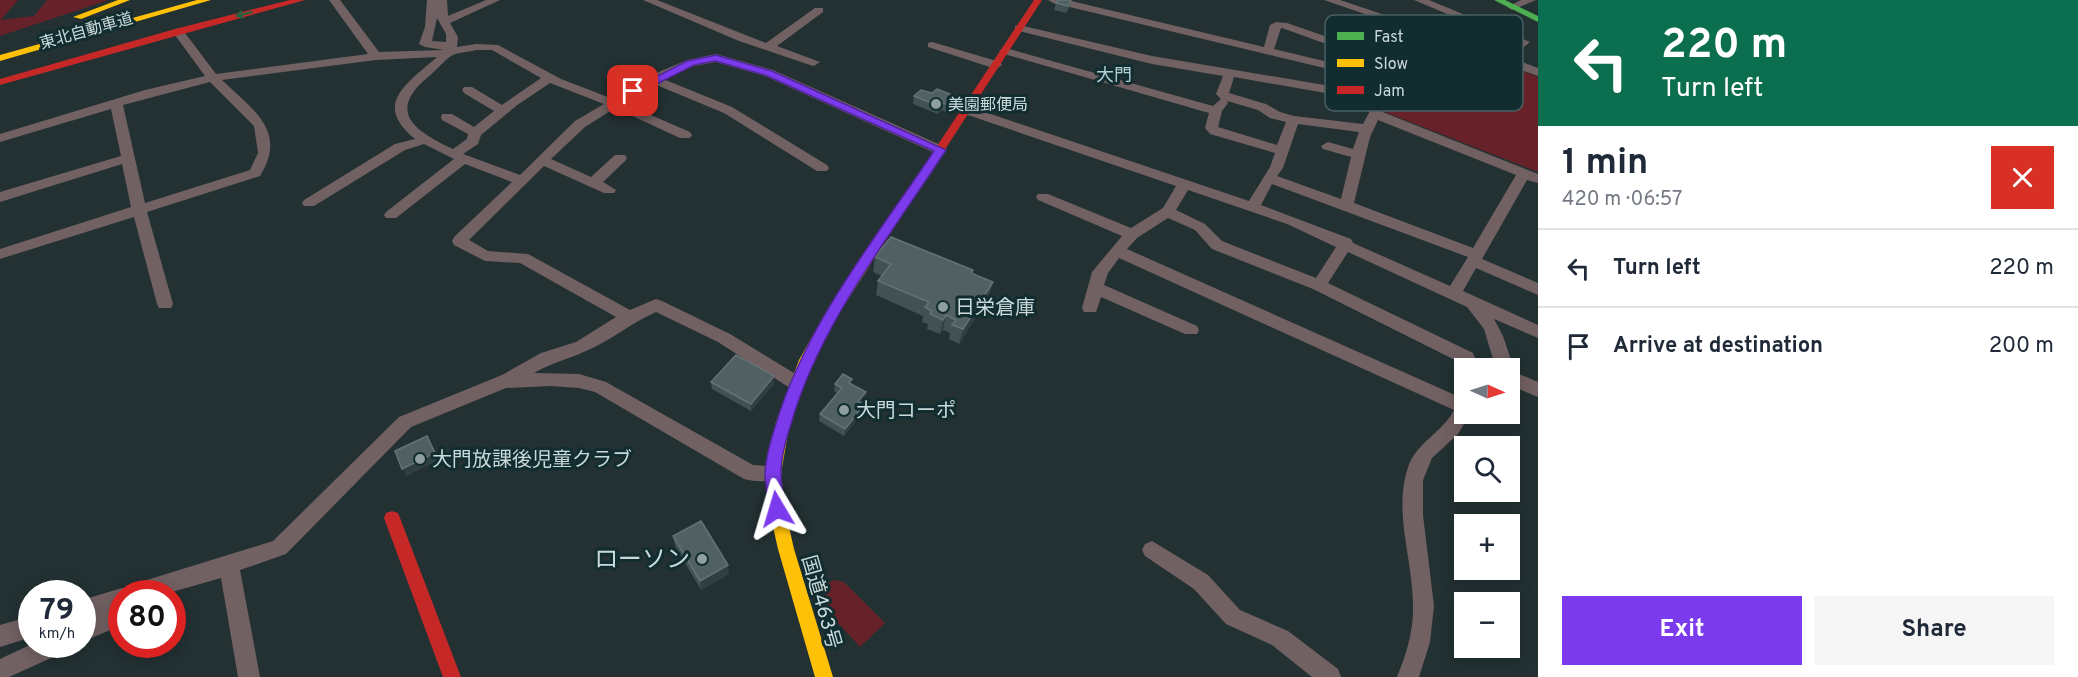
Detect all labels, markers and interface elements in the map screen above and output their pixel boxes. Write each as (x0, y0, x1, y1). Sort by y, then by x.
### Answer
street label: 東北自動車道 (38, 9, 135, 55)
one-way arrow (235, 10, 253, 20)
legend (1325, 15, 1523, 111)
text: 220 m (1661, 20, 1787, 73)
icon: left (1562, 24, 1640, 102)
text: Fast (1374, 28, 1404, 48)
text: Slow (1374, 55, 1408, 75)
pin (607, 65, 658, 116)
district label: 大門 (1096, 65, 1132, 88)
text: Turn left (1661, 72, 1763, 106)
icon: arrive (616, 74, 649, 107)
text: Jam (1374, 82, 1405, 102)
place label: 美園郵便局 (948, 96, 1028, 116)
marker: 美園郵便局 (929, 97, 943, 111)
text: 1 min (1562, 141, 1648, 187)
button: close (1991, 146, 2054, 209)
text: 420 m · 06:57 (1562, 187, 1682, 213)
icon: left (1562, 252, 1595, 285)
text: Turn left (1613, 255, 1701, 282)
text: 220 m (1989, 255, 2054, 282)
place label: 日栄倉庫 (955, 296, 1035, 322)
marker: 日栄倉庫 (936, 300, 950, 314)
icon: arrive (1562, 330, 1595, 363)
text: Arrive at destination (1613, 333, 1823, 360)
text: 200 m (1989, 333, 2054, 360)
north arrow (1454, 358, 1520, 424)
map controls (1454, 358, 1520, 658)
place label: 大門コーポ (856, 399, 956, 425)
marker: 大門コーポ (837, 403, 851, 417)
button: search (1454, 436, 1520, 502)
place label: 大門放課後児童クラブ (432, 448, 632, 474)
marker: 大門放課後児童クラブ (413, 452, 427, 466)
position arrow (745, 477, 809, 541)
button: + (1454, 514, 1520, 580)
place label: ローソン (594, 546, 690, 576)
marker: ローソン (695, 552, 709, 566)
street label: 国道463号 (794, 553, 846, 652)
speed limit sign: 80 (108, 580, 186, 658)
button: − (1454, 592, 1520, 658)
text: 79 (40, 593, 74, 630)
button: Exit (1562, 596, 1802, 665)
button: Share (1814, 596, 2054, 665)
text: km/h (39, 625, 75, 644)

